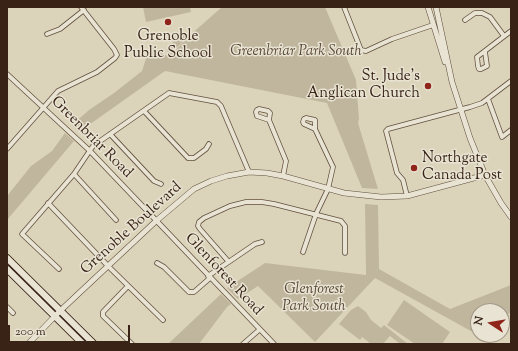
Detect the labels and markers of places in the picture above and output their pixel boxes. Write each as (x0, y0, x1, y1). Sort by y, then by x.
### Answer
marker: Grenoble Public School (163, 17, 173, 27)
place label: Grenoble Public School (124, 28, 212, 63)
place label: St. Jude's Anglican Church (307, 68, 420, 103)
marker: St. Jude's Anglican Church (423, 81, 433, 91)
place label: Northgate Canada Post (422, 150, 502, 185)
marker: Northgate Canada Post (409, 163, 419, 173)

